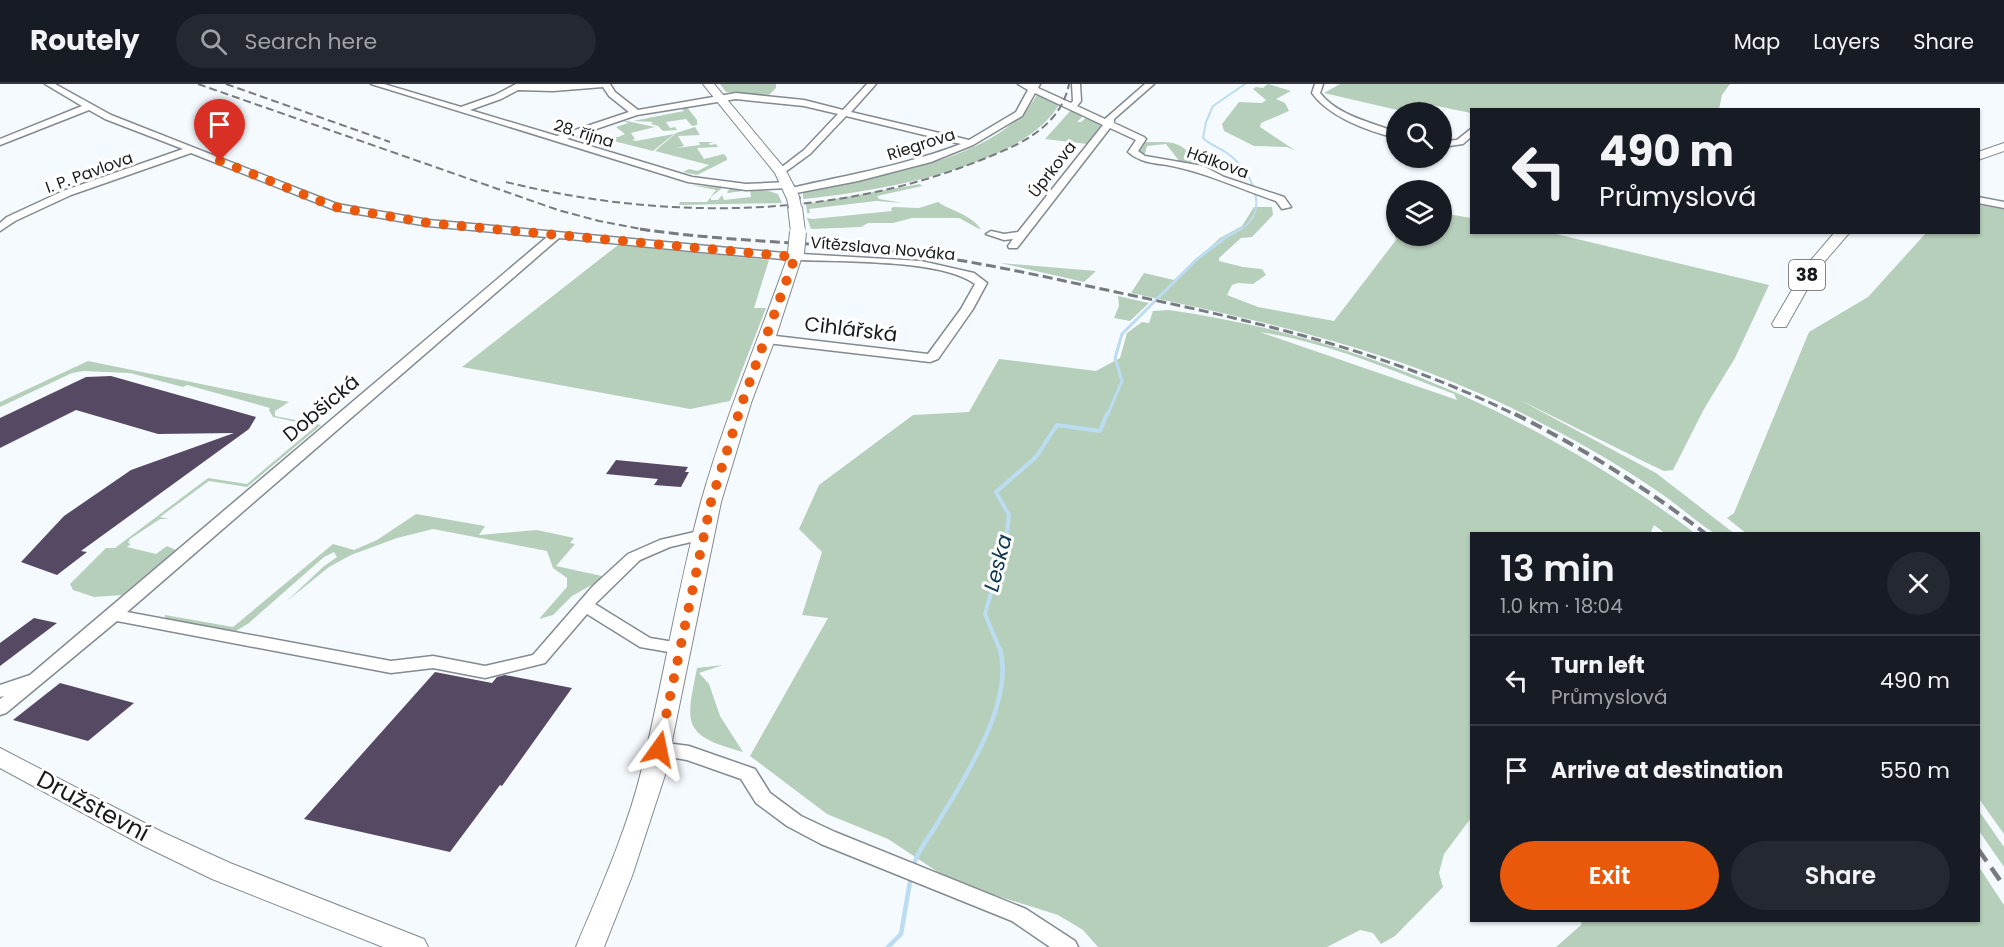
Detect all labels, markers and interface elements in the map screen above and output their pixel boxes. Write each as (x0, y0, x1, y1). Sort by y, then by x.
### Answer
search box (176, 14, 596, 68)
text: Routely (30, 21, 140, 60)
icon: search (197, 25, 230, 58)
text: Search here (245, 26, 377, 57)
text: Map (1734, 27, 1780, 56)
text: Layers (1813, 27, 1880, 56)
text: Share (1913, 27, 1974, 56)
pin (194, 99, 245, 161)
map controls (1386, 102, 1452, 246)
button: search (1386, 102, 1452, 168)
icon: arrive (203, 108, 236, 141)
street label: 28. října (551, 113, 617, 154)
text: 490 m (1599, 122, 1734, 181)
street label: Riegrova (884, 123, 958, 166)
icon: left (1500, 132, 1578, 210)
street label: Úprkova (1023, 136, 1082, 202)
street label: Hálkova (1184, 141, 1252, 184)
street label: I. P. Pavlova (42, 146, 136, 199)
text: Průmyslová (1599, 178, 1756, 215)
button: layers (1386, 180, 1452, 246)
street label: Vítězslava Nováka (810, 231, 956, 266)
road number: 38 (1789, 260, 1825, 290)
street label: Cihlářská (803, 309, 899, 349)
street label: Dobšická (277, 368, 365, 448)
water label: Leska (976, 531, 1019, 595)
text: 13 min (1500, 543, 1615, 594)
button: close (1887, 552, 1950, 615)
text: 1.0 km · 18:04 (1500, 592, 1623, 620)
text: Turn left (1551, 650, 1645, 681)
icon: left (1500, 664, 1533, 697)
text: 490 m (1880, 665, 1950, 696)
text: Průmyslová (1551, 683, 1668, 711)
position arrow (627, 717, 691, 781)
icon: arrive (1500, 754, 1533, 787)
text: Arrive at destination (1551, 755, 1783, 786)
text: 550 m (1880, 755, 1950, 786)
street label: Družstevní (31, 762, 155, 849)
button: Exit (1500, 841, 1719, 910)
button: Share (1731, 841, 1950, 910)

